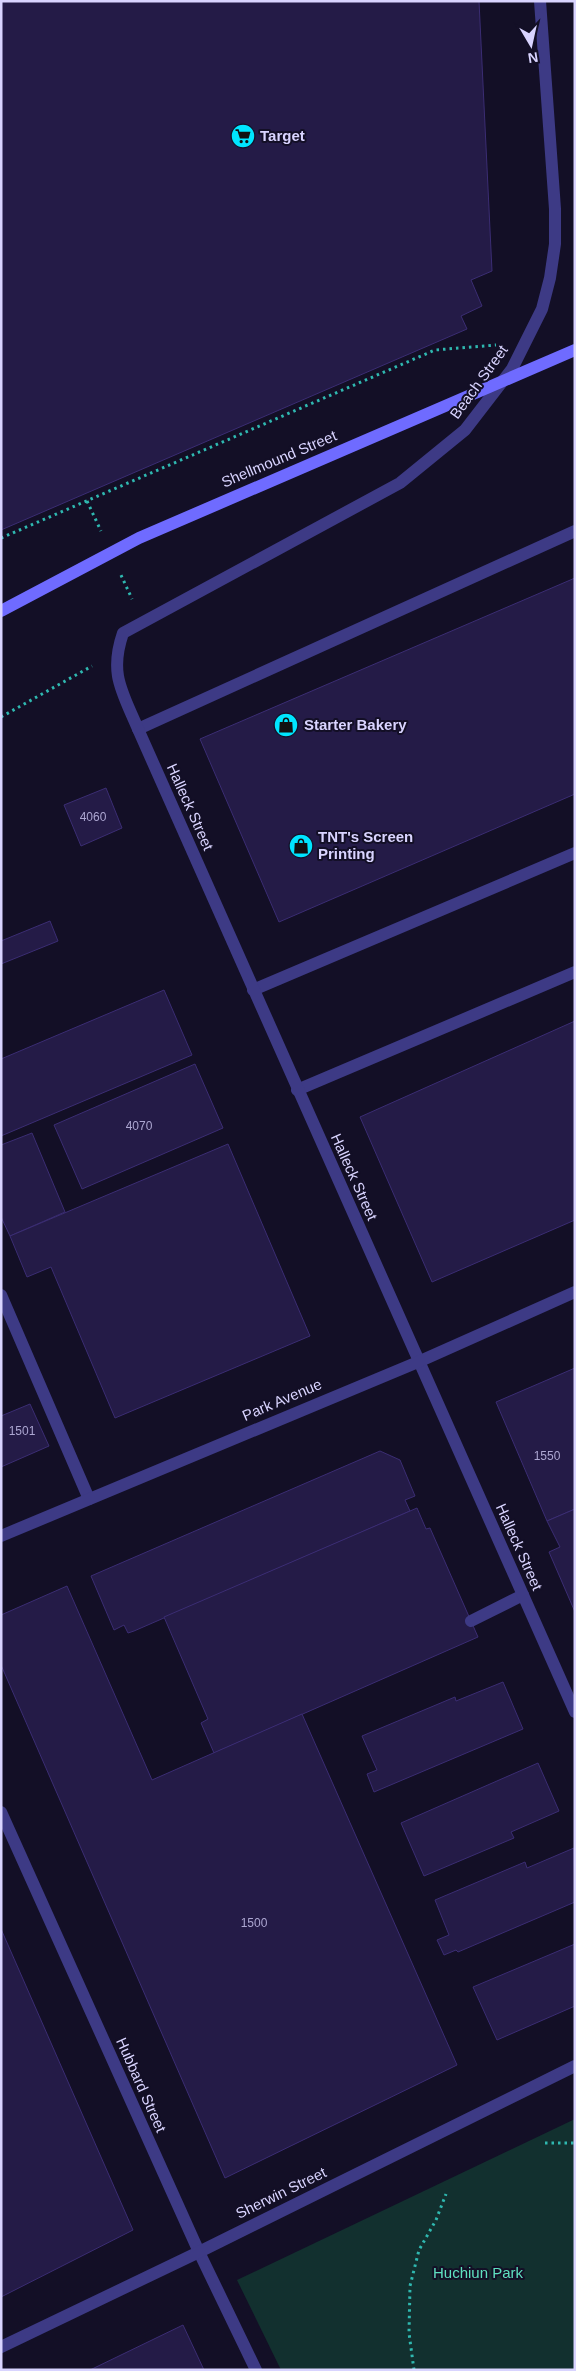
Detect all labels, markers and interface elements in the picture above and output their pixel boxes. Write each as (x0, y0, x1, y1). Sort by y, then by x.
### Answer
north arrow (506, 20, 556, 70)
text: N (527, 49, 539, 67)
supermarket icon: Target (230, 123, 256, 149)
place label: Target (260, 127, 305, 144)
street label: Beach Street (446, 341, 511, 422)
street label: Shellmound Street (219, 426, 340, 490)
shop icon: Starter Bakery (273, 712, 299, 738)
place label: Starter Bakery (304, 716, 407, 733)
street label: Halleck Street (164, 761, 218, 854)
house number: 4060 (80, 810, 107, 824)
place label: TNT's Screen Printing (318, 828, 413, 862)
shop icon: TNT's Screen Printing (288, 833, 314, 859)
house number: 4070 (126, 1119, 153, 1133)
street label: Halleck Street (328, 1131, 382, 1224)
street label: Park Avenue (239, 1375, 324, 1424)
house number: 1501 (9, 1424, 36, 1438)
house number: 1550 (534, 1449, 561, 1463)
street label: Halleck Street (493, 1501, 547, 1594)
house number: 1500 (241, 1916, 268, 1930)
street label: Hubbard Street (113, 2035, 170, 2135)
street label: Sherwin Street (233, 2163, 329, 2222)
park label: Huchiun Park (433, 2264, 524, 2281)

